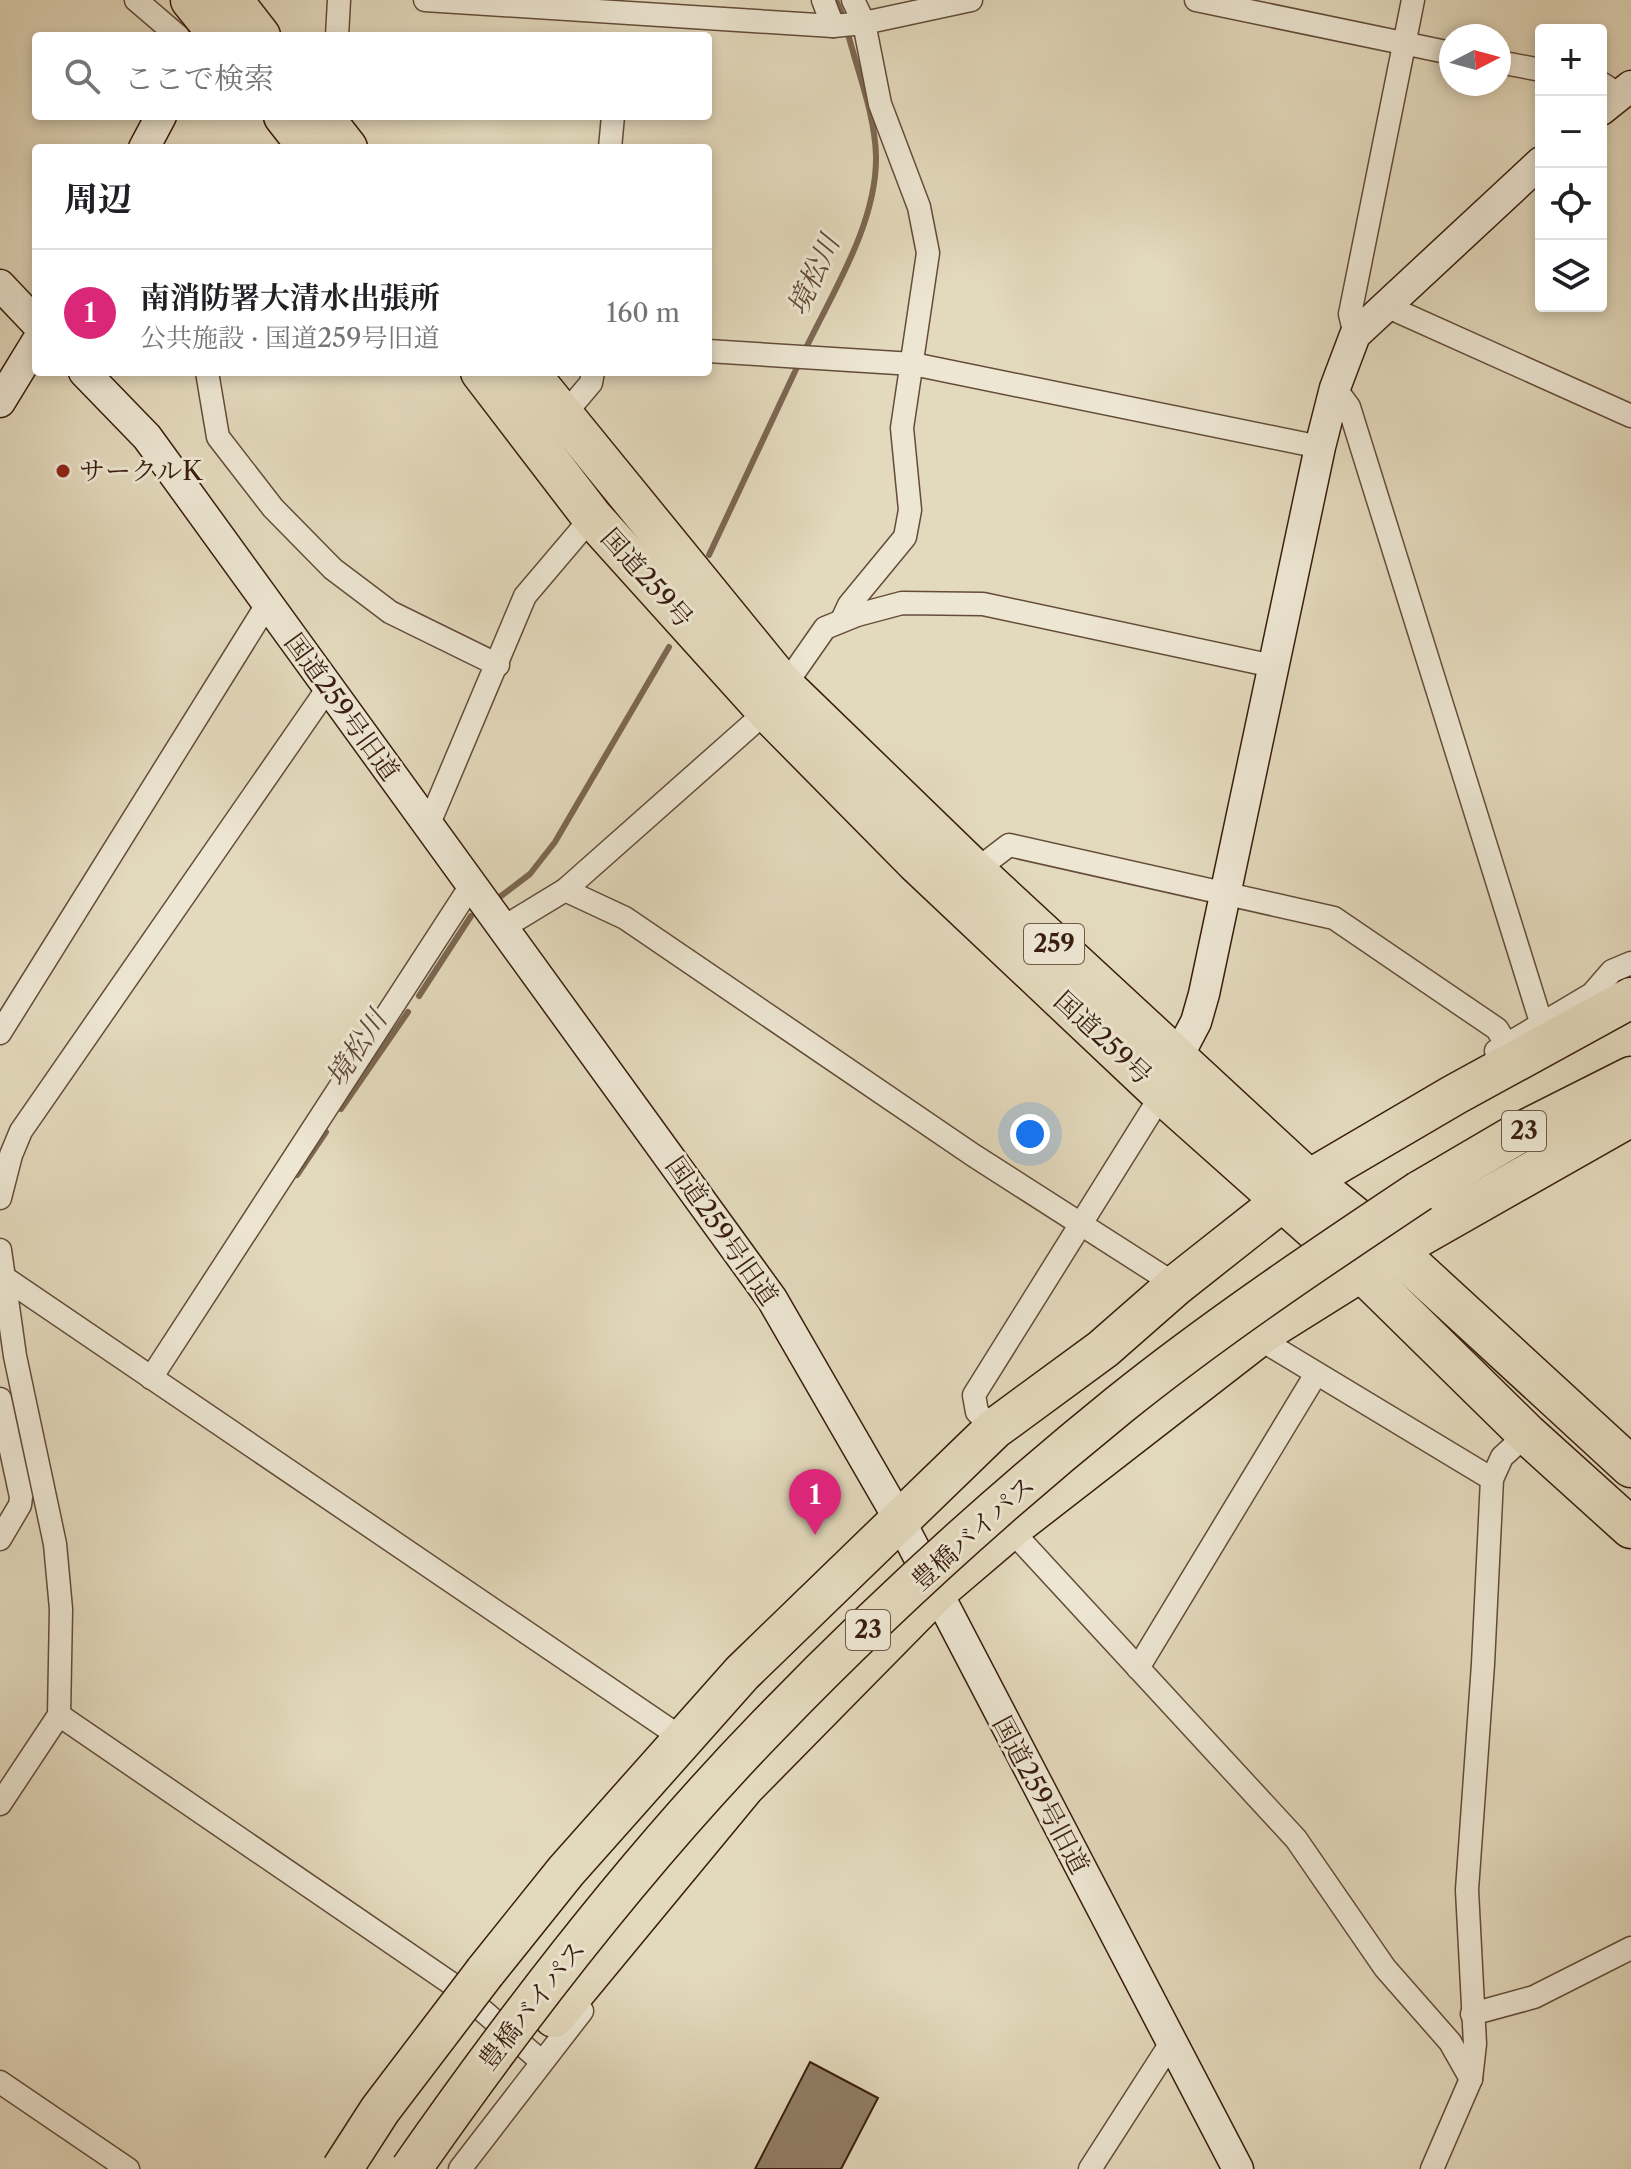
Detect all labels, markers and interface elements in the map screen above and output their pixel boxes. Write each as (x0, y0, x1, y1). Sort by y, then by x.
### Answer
north arrow (1439, 24, 1511, 96)
map controls (1535, 24, 1607, 312)
button: + (1535, 24, 1607, 96)
search box (32, 32, 712, 120)
icon: search (60, 54, 104, 98)
text: ここで検索 (124, 60, 274, 97)
button: − (1535, 96, 1607, 168)
button: locate (1535, 168, 1607, 240)
text: 周辺 (64, 178, 132, 220)
water label: 境松川 (780, 227, 847, 320)
button: layers (1535, 240, 1607, 312)
text: 南消防署大清水出張所 (140, 279, 440, 316)
text: 1 (84, 297, 96, 329)
text: 160 m (606, 297, 680, 329)
text: 公共施設 · 国道259号旧道 (140, 322, 439, 354)
place label: サークルK (79, 455, 203, 487)
marker: サークルK (54, 462, 72, 480)
street label: 国道259号 (594, 522, 700, 634)
street label: 国道259号旧道 (278, 627, 406, 787)
road number: 259 (1024, 924, 1084, 964)
street label: 国道259号 (1047, 985, 1159, 1091)
water label: 境松川 (318, 1001, 395, 1092)
road number: 23 (1502, 1111, 1546, 1151)
your location (1010, 1114, 1050, 1154)
street label: 国道259号旧道 (659, 1150, 785, 1312)
pin: 1 (789, 1469, 841, 1535)
street label: 豊橋バイパス (905, 1469, 1041, 1597)
road number: 23 (846, 1610, 890, 1650)
street label: 国道259号旧道 (986, 1711, 1096, 1879)
street label: 豊橋バイパス (472, 1934, 592, 2076)

